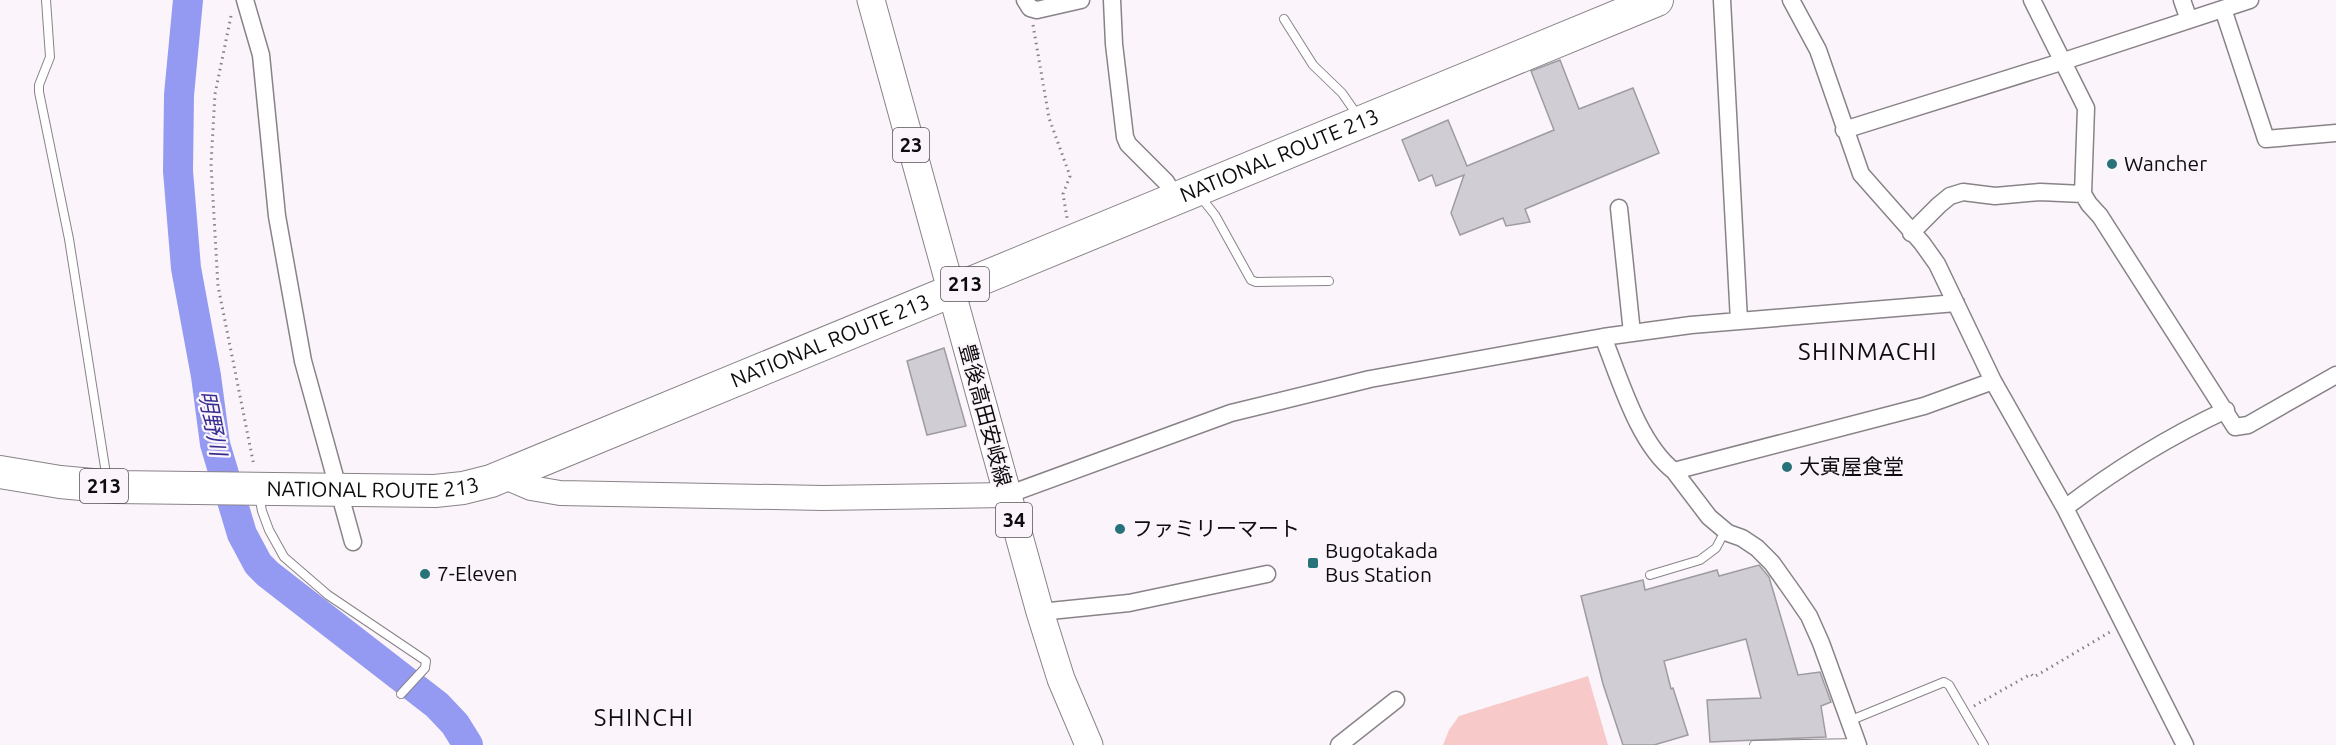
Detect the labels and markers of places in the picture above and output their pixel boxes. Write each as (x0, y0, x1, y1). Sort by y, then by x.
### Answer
place label: Wancher (2124, 151, 2207, 175)
marker: Wancher (2105, 157, 2119, 171)
place label: 大寅屋食堂 (1799, 454, 1904, 478)
marker: 大寅屋食堂 (1780, 460, 1794, 474)
place label: ファミリーマート (1132, 516, 1300, 540)
marker: ファミリーマート (1113, 522, 1127, 536)
place label: Bugotakada Bus Station (1325, 538, 1438, 586)
marker: Bugotakada Bus Station (1306, 556, 1320, 570)
place label: 7-Eleven (437, 561, 518, 585)
marker: 7-Eleven (418, 567, 432, 581)

